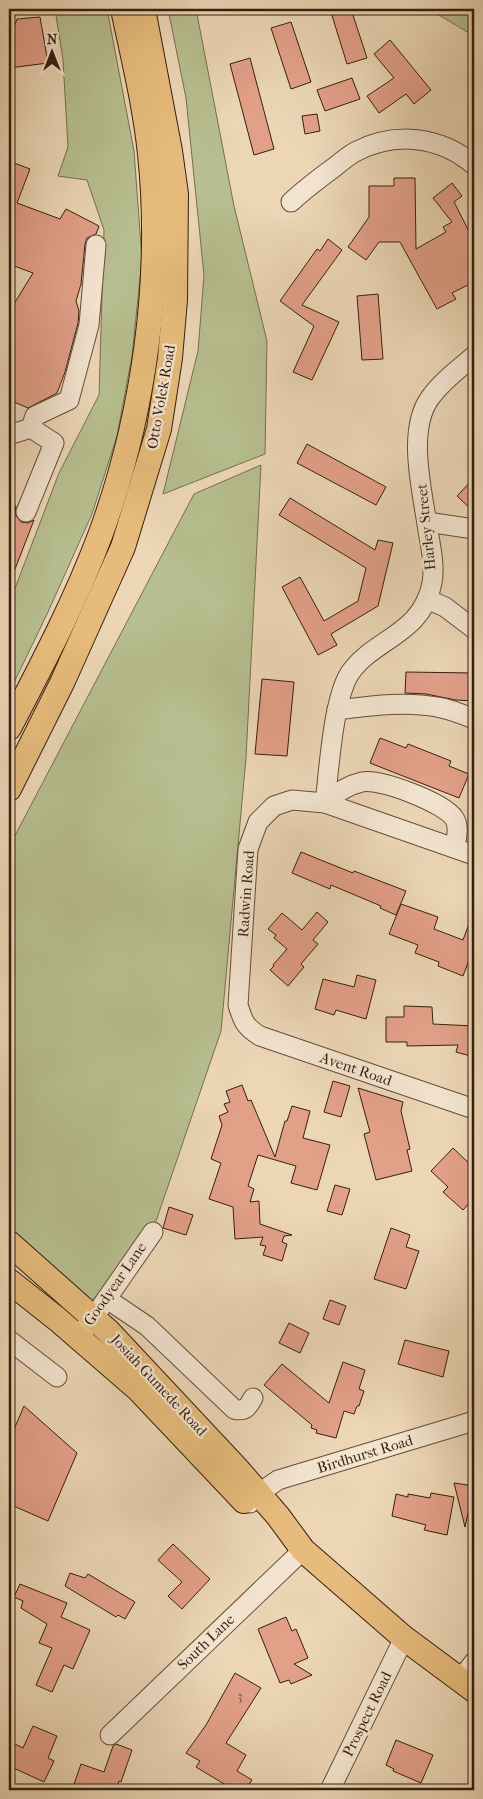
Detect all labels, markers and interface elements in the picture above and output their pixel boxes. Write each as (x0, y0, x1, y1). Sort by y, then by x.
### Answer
north arrow (28, 28, 78, 78)
text: N (47, 31, 58, 48)
street label: Otto Volek Road (143, 343, 179, 451)
street label: Harley Street (412, 482, 440, 571)
street label: Radwin Road (234, 849, 258, 938)
street label: Avent Road (317, 1048, 395, 1090)
street label: Goodyear Lane (80, 1238, 151, 1329)
street label: Josiah Gumede Road (107, 1330, 211, 1440)
street label: Birdhurst Road (315, 1431, 416, 1477)
street label: South Lane (174, 1610, 239, 1674)
street label: Prospect Road (339, 1668, 396, 1760)
house number: 3 (238, 1689, 243, 1703)

